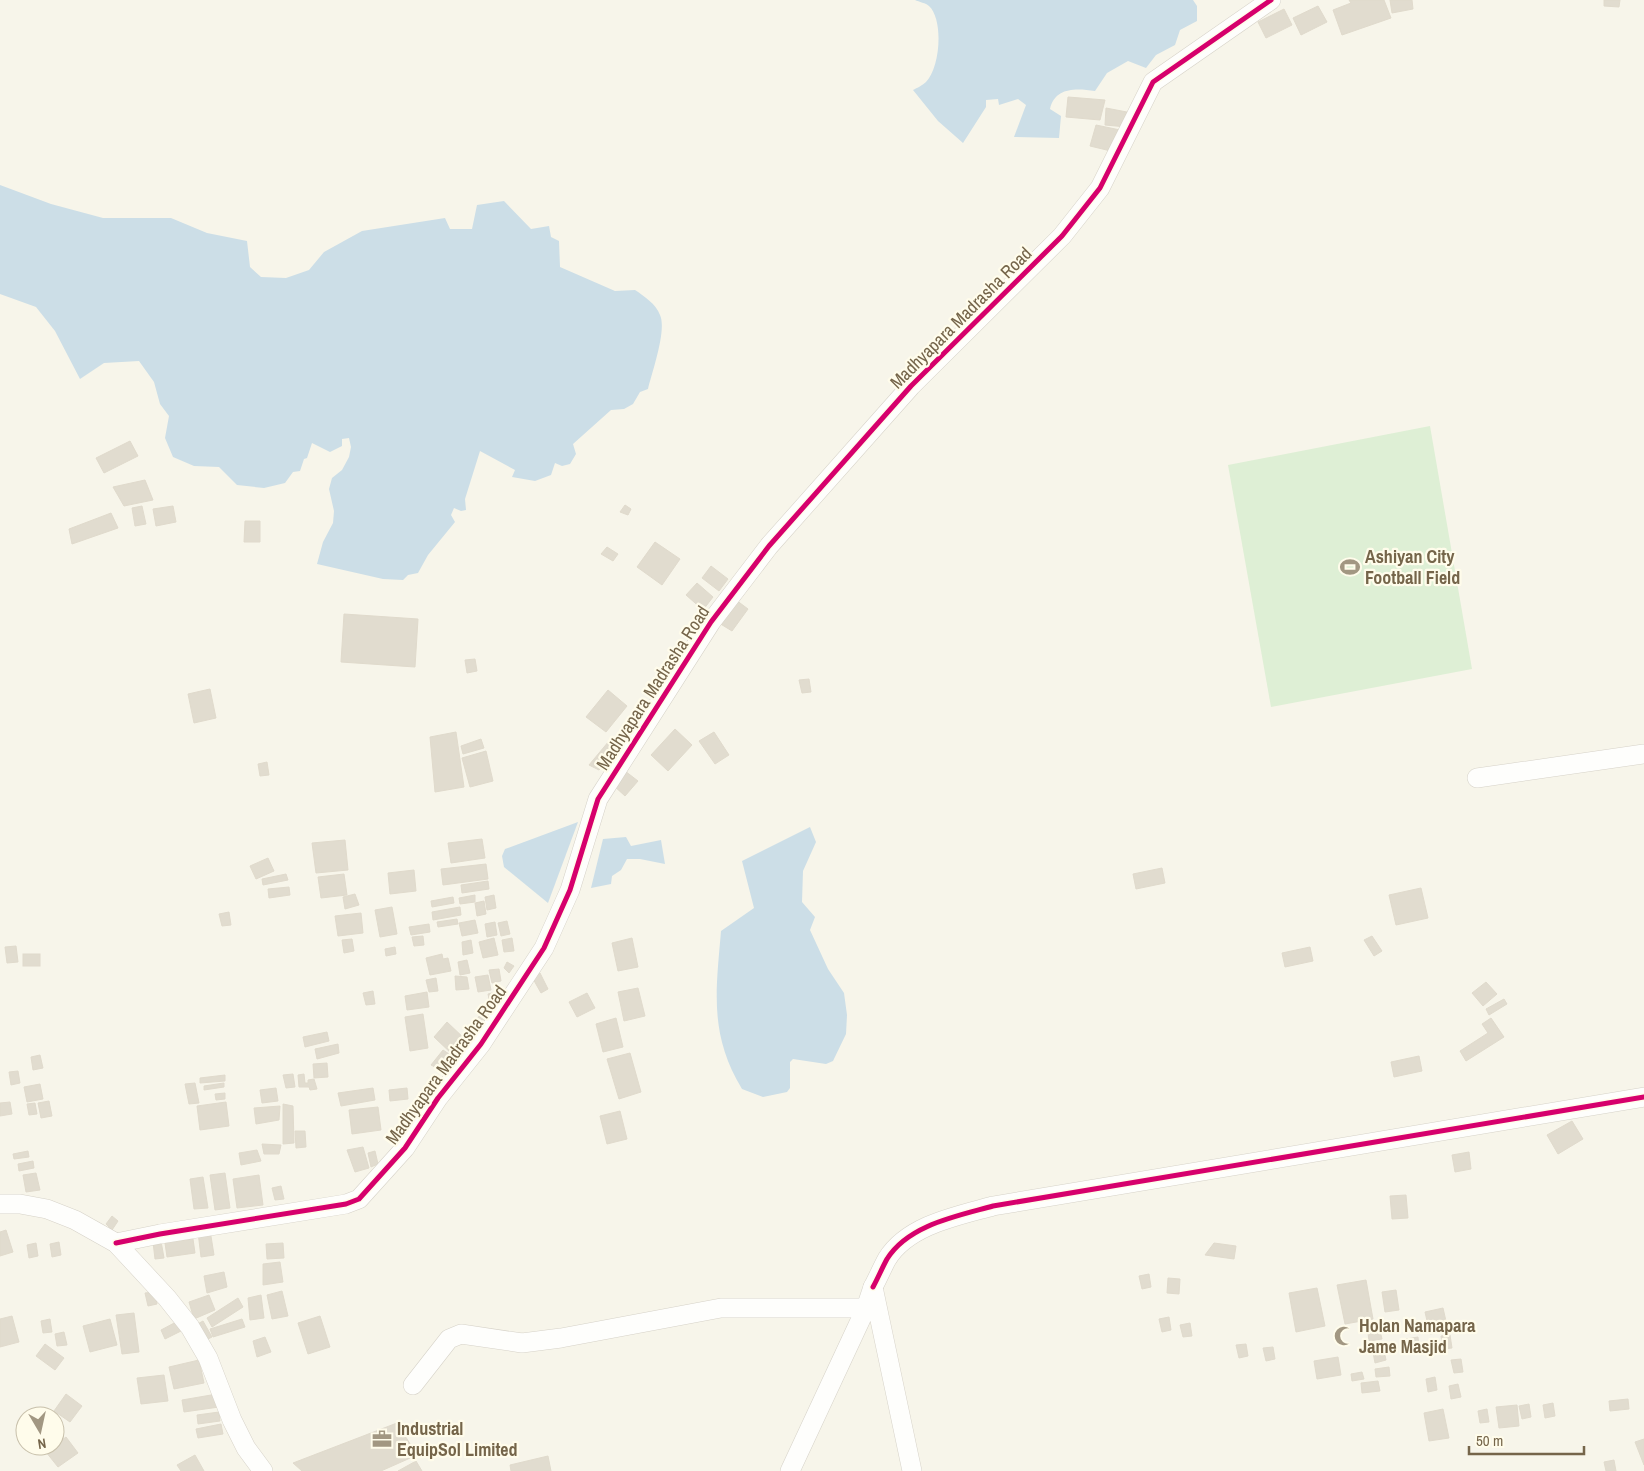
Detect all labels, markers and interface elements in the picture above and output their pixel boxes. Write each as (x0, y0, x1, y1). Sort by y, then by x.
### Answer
street label: Madhyapara Madrasha Road (884, 241, 1037, 394)
place label: Ashiyan City Football Field (1365, 544, 1460, 590)
sports icon: Ashiyan City Football Field (1339, 556, 1361, 578)
street label: Madhyapara Madrasha Road (590, 601, 715, 775)
street label: Madhyapara Madrasha Road (379, 980, 512, 1149)
place label: Holan Namapara Jame Masjid (1359, 1313, 1476, 1359)
mosque icon: Holan Namapara Jame Masjid (1333, 1325, 1355, 1347)
north arrow (15, 1406, 65, 1456)
place label: Industrial EquipSol Limited (397, 1416, 518, 1462)
scale bar (1469, 1424, 1584, 1456)
office icon: Industrial EquipSol Limited (371, 1428, 393, 1450)
text: 50 m (1476, 1430, 1503, 1451)
text: N (37, 1434, 48, 1453)

